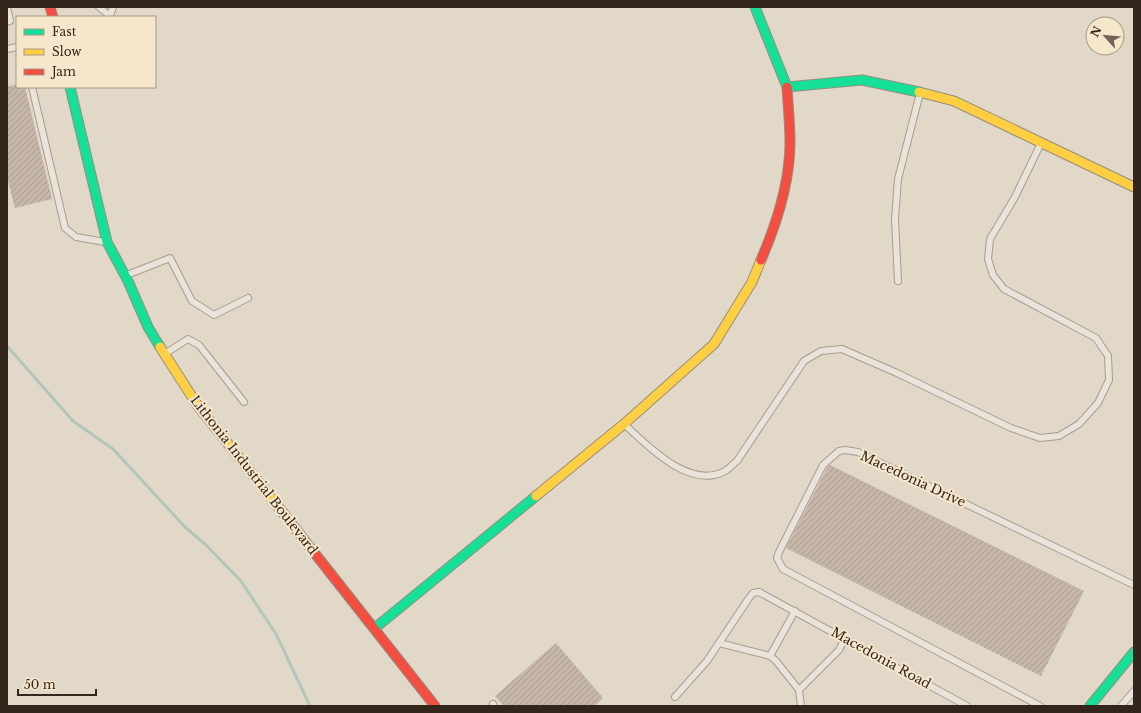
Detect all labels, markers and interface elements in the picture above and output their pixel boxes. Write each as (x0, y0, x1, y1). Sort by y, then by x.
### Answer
legend (16, 16, 156, 88)
north arrow (1085, 16, 1125, 56)
text: N (1088, 23, 1105, 39)
text: Fast (52, 24, 77, 39)
text: Slow (52, 44, 82, 59)
text: Jam (50, 64, 76, 79)
street label: Lithonia Industrial Boulevard (187, 392, 322, 558)
street label: Macedonia Drive (858, 447, 968, 511)
street label: Macedonia Road (828, 623, 934, 693)
scale bar (18, 671, 96, 697)
text: 50 m (24, 677, 56, 692)

